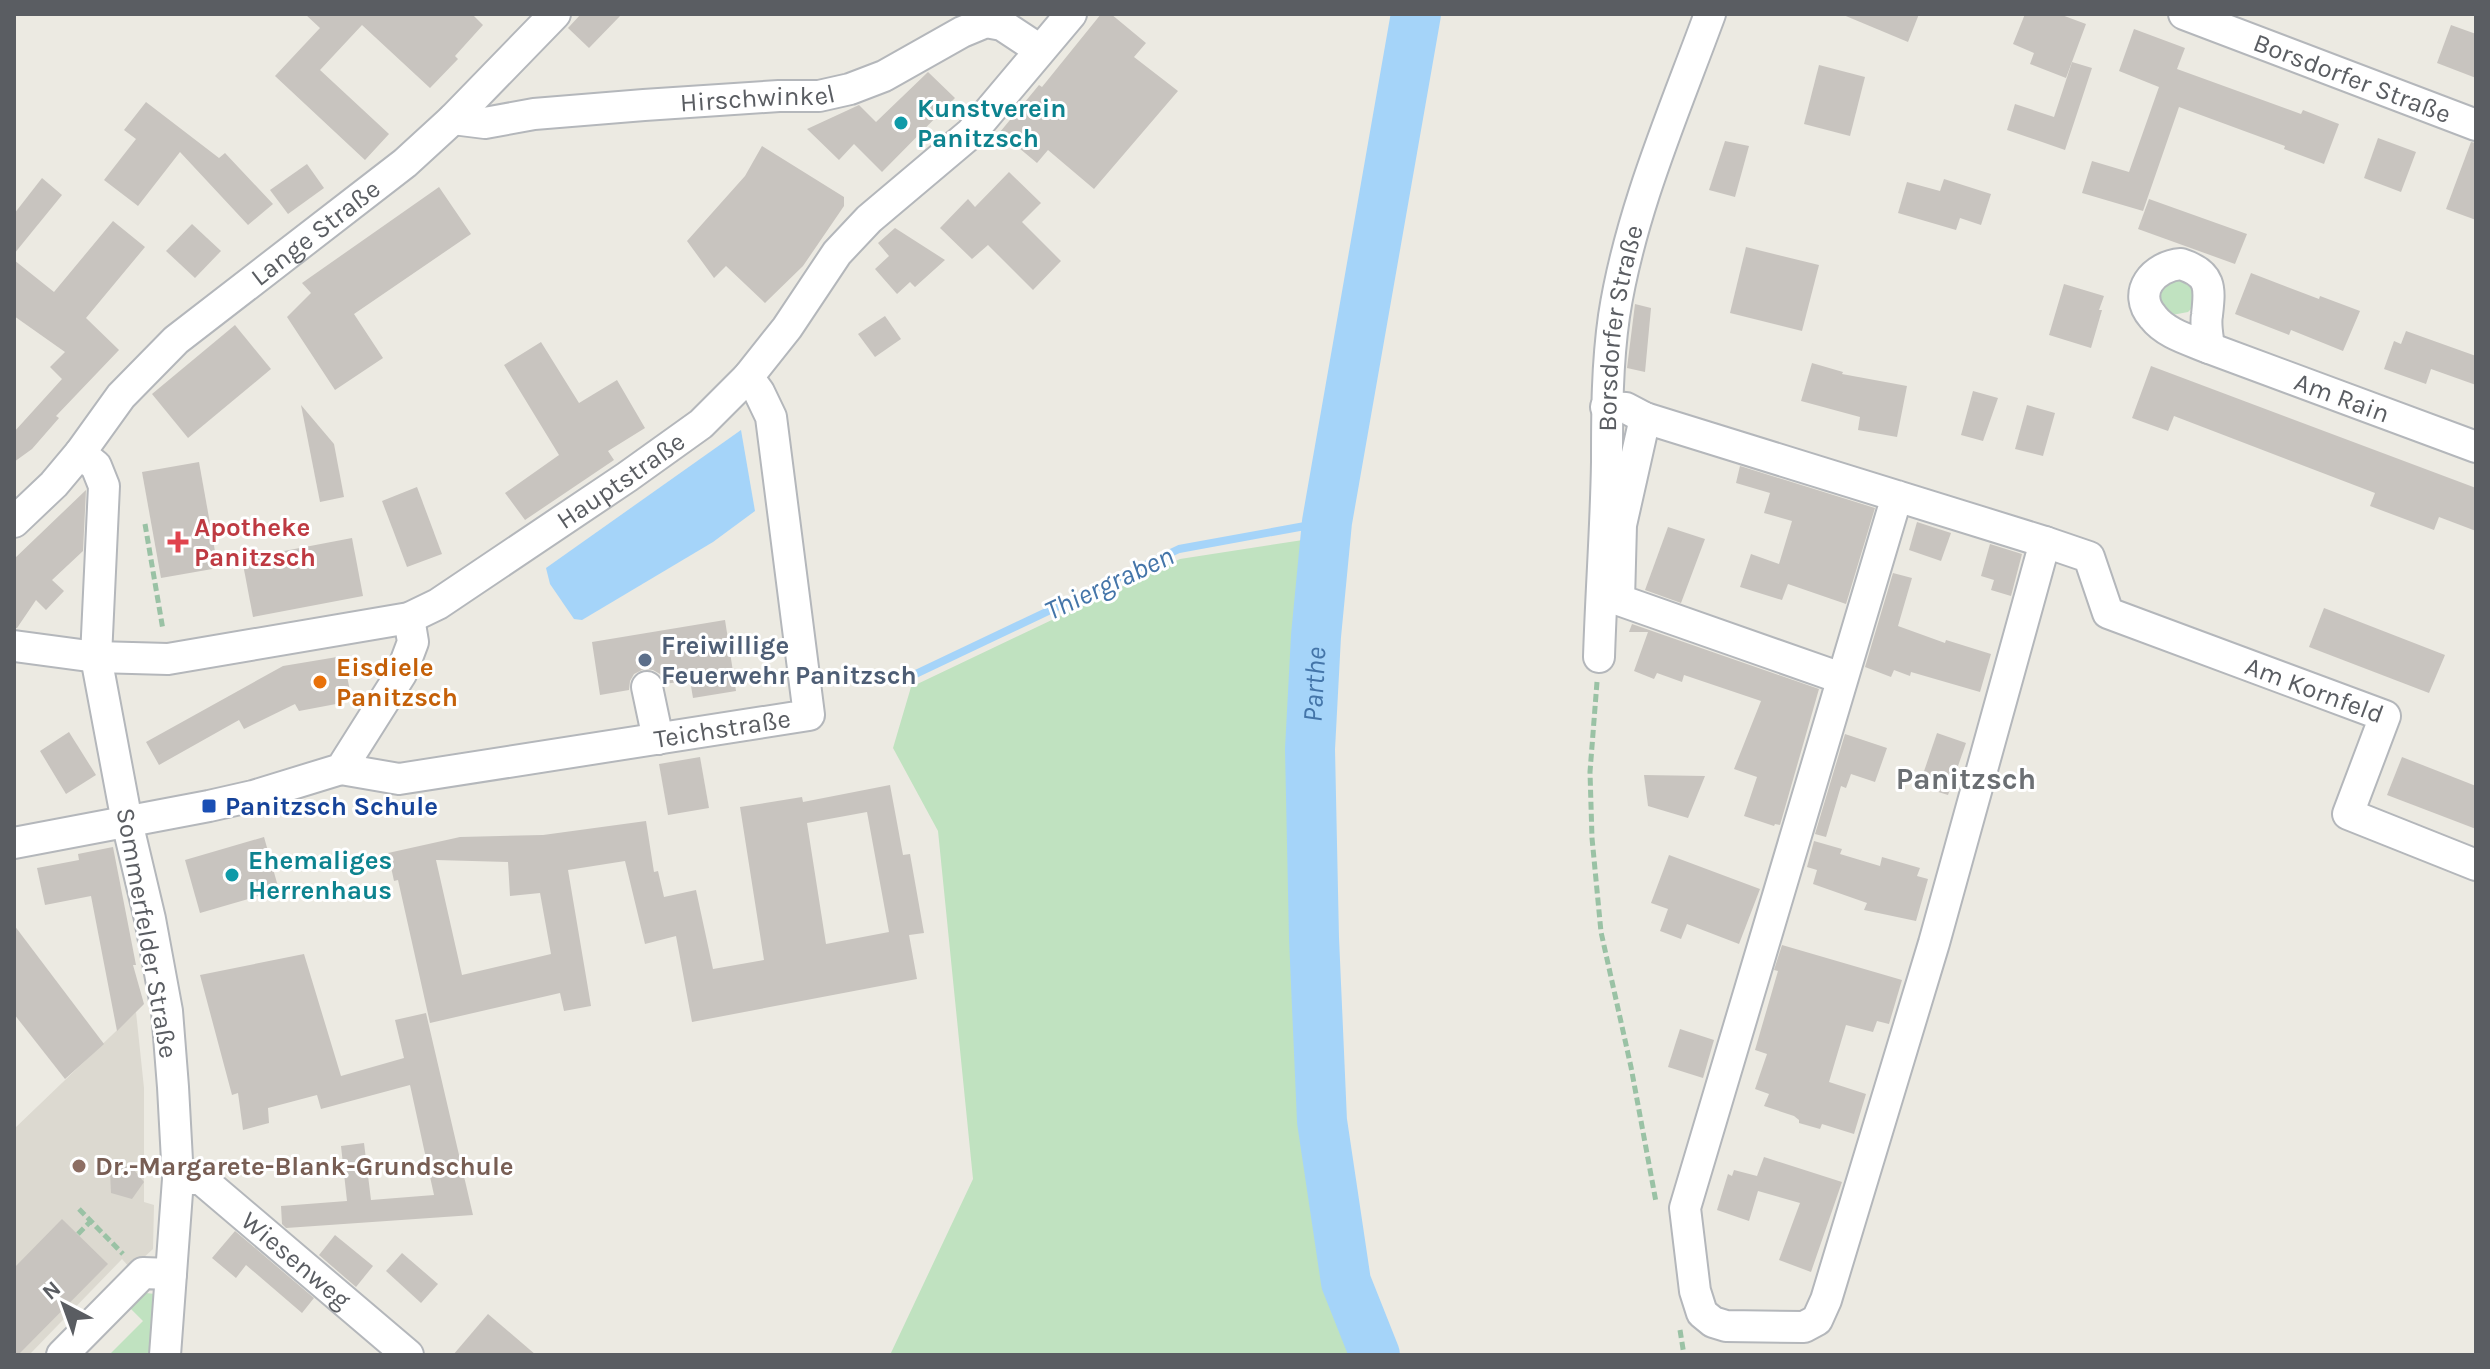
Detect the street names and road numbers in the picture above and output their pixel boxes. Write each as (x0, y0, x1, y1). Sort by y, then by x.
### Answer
street label: Borsdorfer Straße (2249, 26, 2455, 130)
street label: Hirschwinkel (679, 77, 838, 118)
street label: Lange Straße (244, 173, 386, 292)
street label: Borsdorfer Straße (1592, 221, 1649, 432)
street label: Am Rain (2290, 366, 2394, 429)
street label: Hauptstraße (551, 425, 691, 535)
street label: Am Kornfeld (2241, 650, 2388, 730)
street label: Teichstraße (652, 703, 793, 754)
street label: Sommerfelder Straße (110, 805, 184, 1061)
street label: Wiesenweg (235, 1205, 358, 1315)

